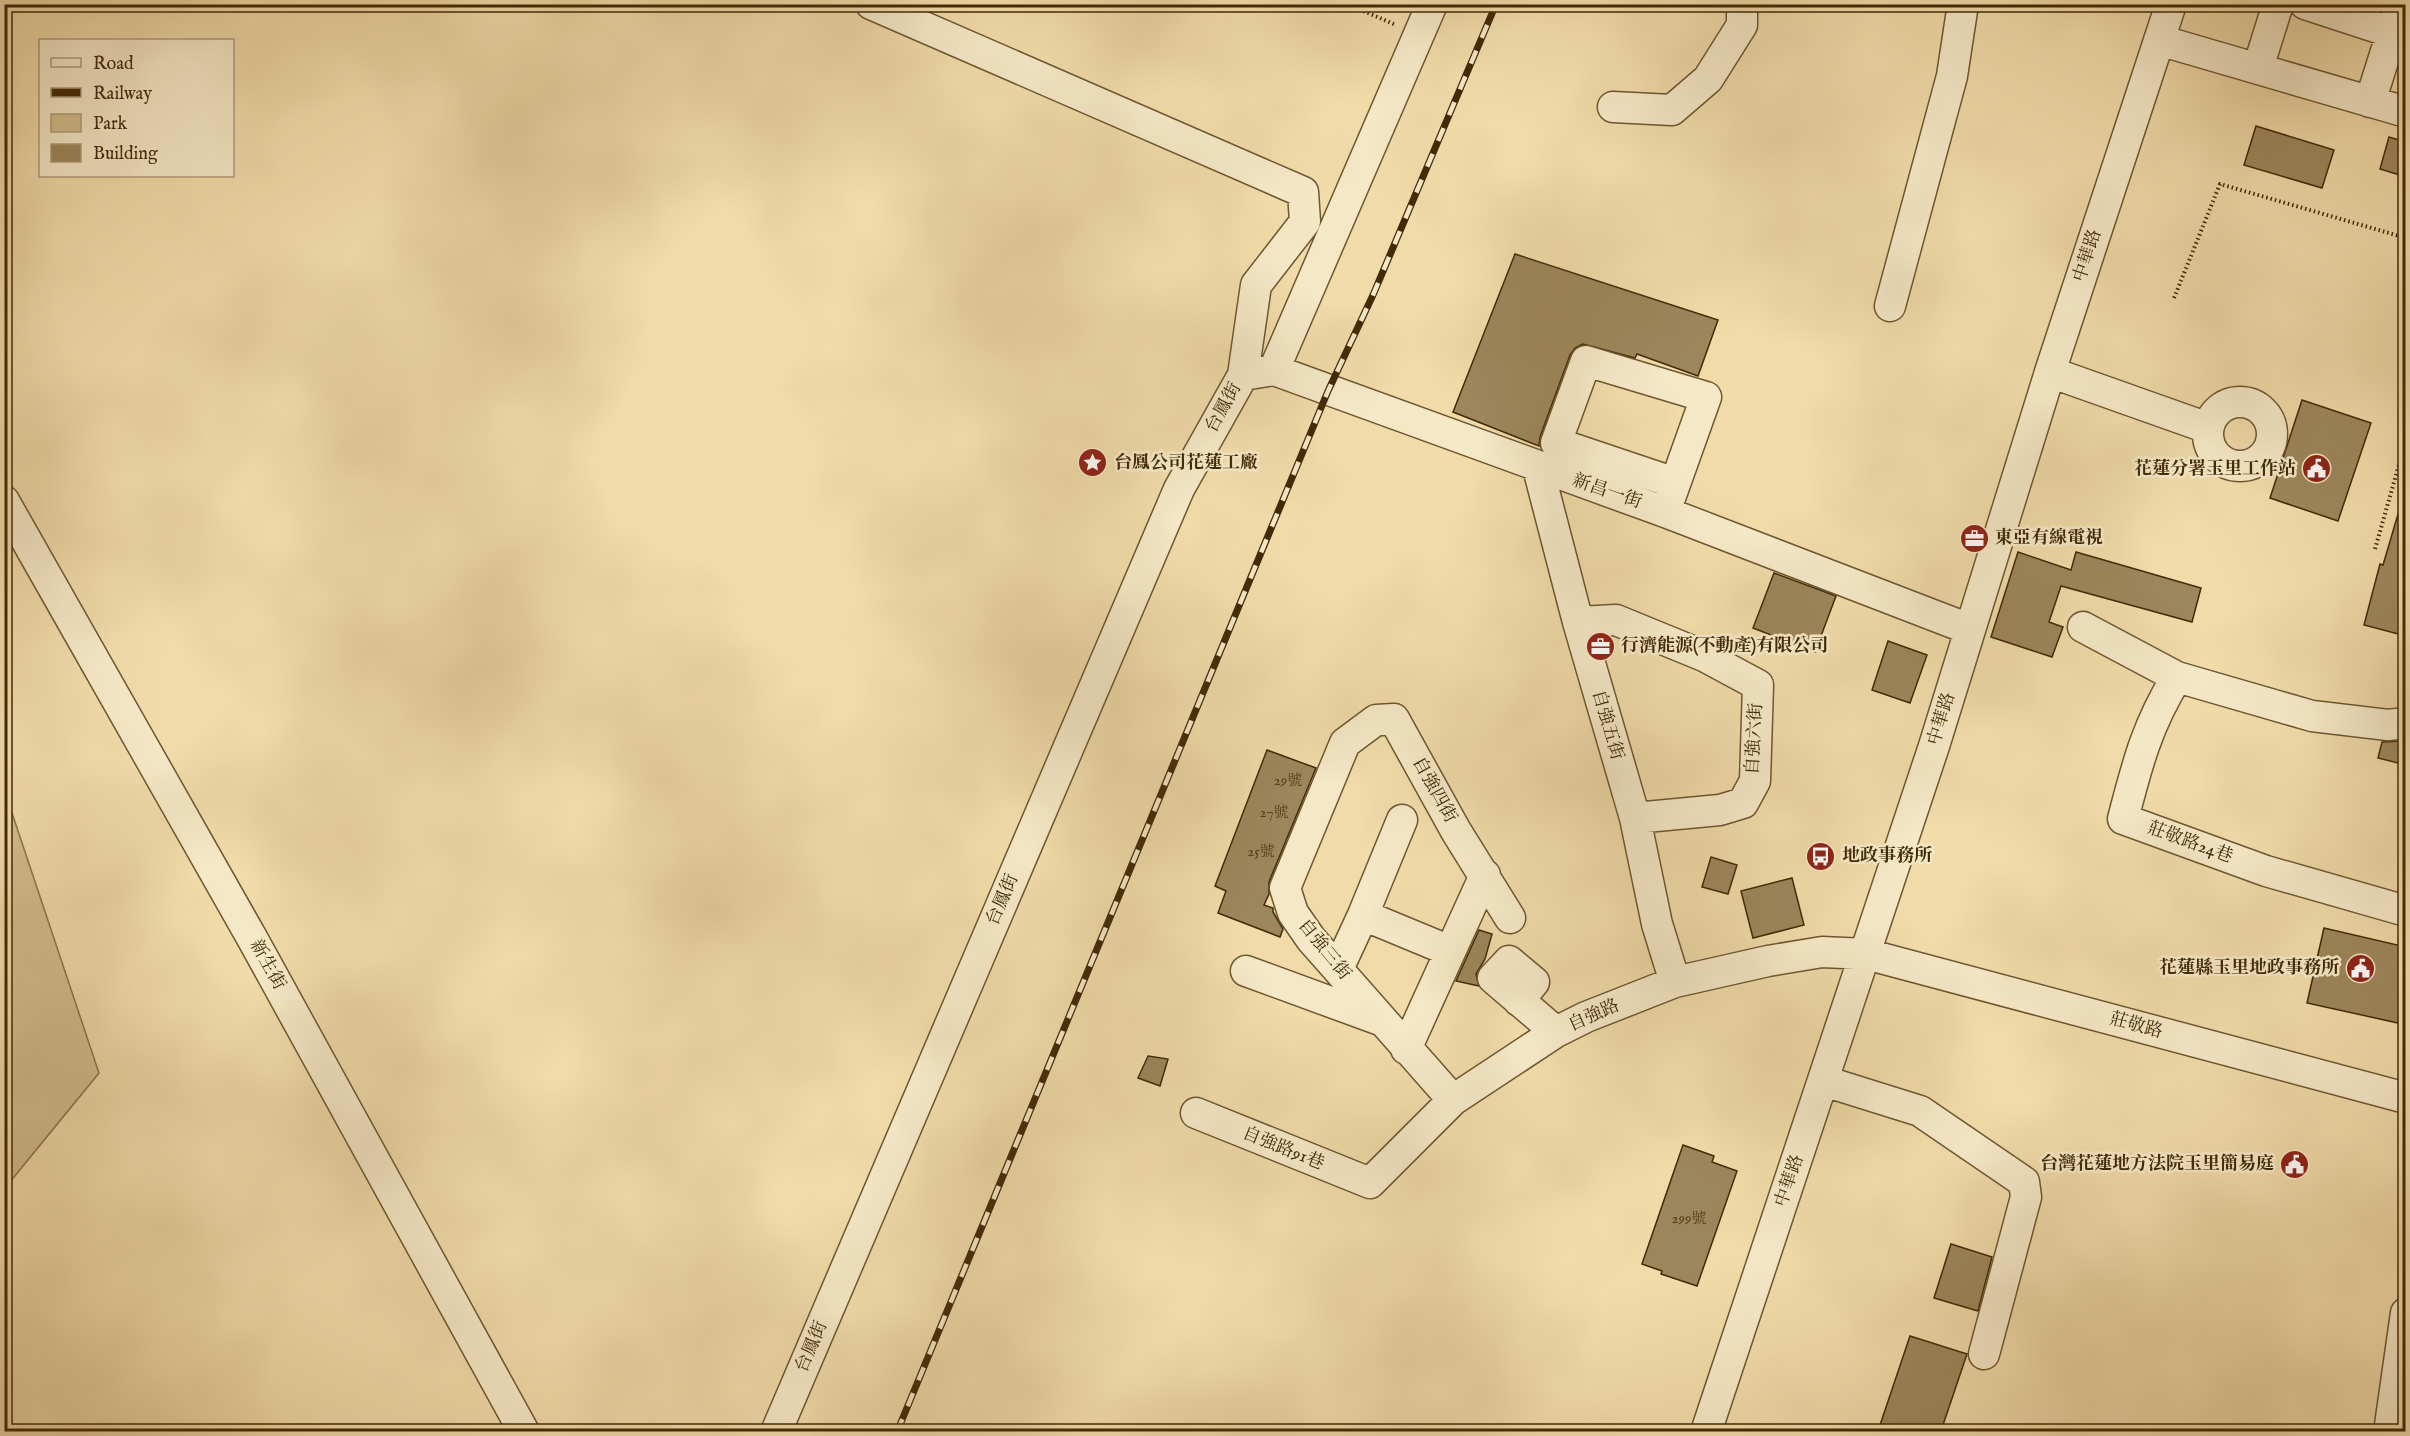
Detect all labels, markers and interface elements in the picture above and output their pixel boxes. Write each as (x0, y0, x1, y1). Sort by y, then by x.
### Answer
legend (39, 39, 234, 177)
text: Road (93, 53, 134, 76)
text: Railway (93, 83, 152, 106)
text: Park (93, 113, 128, 136)
text: Building (93, 143, 158, 166)
street label: 中華路 (2069, 227, 2107, 285)
street label: 台鳳街 (1201, 379, 1247, 437)
place icon: 台鳳公司花蓮工廠 (1077, 447, 1109, 479)
place label: 台鳳公司花蓮工廠 (1114, 452, 1258, 475)
public building icon: 花蓮分署玉里工作站 (2301, 453, 2333, 485)
place label: 花蓮分署玉里工作站 (2134, 458, 2296, 481)
street label: 新昌一街 (1569, 469, 1645, 515)
office icon: 東亞有線電視 (1958, 522, 1990, 554)
place label: 東亞有線電視 (1995, 527, 2103, 550)
office icon: 行濟能源(不動產)有限公司 (1584, 630, 1616, 662)
place label: 行濟能源(不動產)有限公司 (1621, 635, 1828, 658)
street label: 自強五街 (1586, 687, 1628, 763)
street label: 中華路 (1923, 690, 1961, 748)
street label: 自強六街 (1742, 702, 1768, 776)
street label: 自強四街 (1406, 753, 1462, 827)
house number: 29號 (1274, 771, 1302, 790)
house number: 27號 (1260, 803, 1288, 822)
street label: 莊敬路24巷 (2144, 817, 2236, 869)
bus stop icon: 地政事務所 (1805, 840, 1837, 872)
house number: 25號 (1247, 842, 1275, 861)
place label: 地政事務所 (1842, 845, 1933, 868)
street label: 台鳳街 (982, 871, 1024, 929)
street label: 自強三街 (1292, 915, 1356, 985)
street label: 新生街 (244, 936, 290, 994)
public building icon: 花蓮縣玉里地政事務所 (2344, 952, 2376, 984)
place label: 花蓮縣玉里地政事務所 (2159, 957, 2340, 980)
street label: 自強路 (1565, 995, 1623, 1037)
street label: 莊敬路 (2107, 1008, 2165, 1044)
street label: 自強路91巷 (1239, 1122, 1327, 1176)
public building icon: 台灣花蓮地方法院玉里簡易庭 (2279, 1148, 2311, 1180)
street label: 中華路 (1770, 1152, 1810, 1210)
place label: 台灣花蓮地方法院玉里簡易庭 (2040, 1153, 2274, 1176)
house number: 299號 (1671, 1209, 1707, 1228)
street label: 台鳳街 (791, 1318, 833, 1376)

